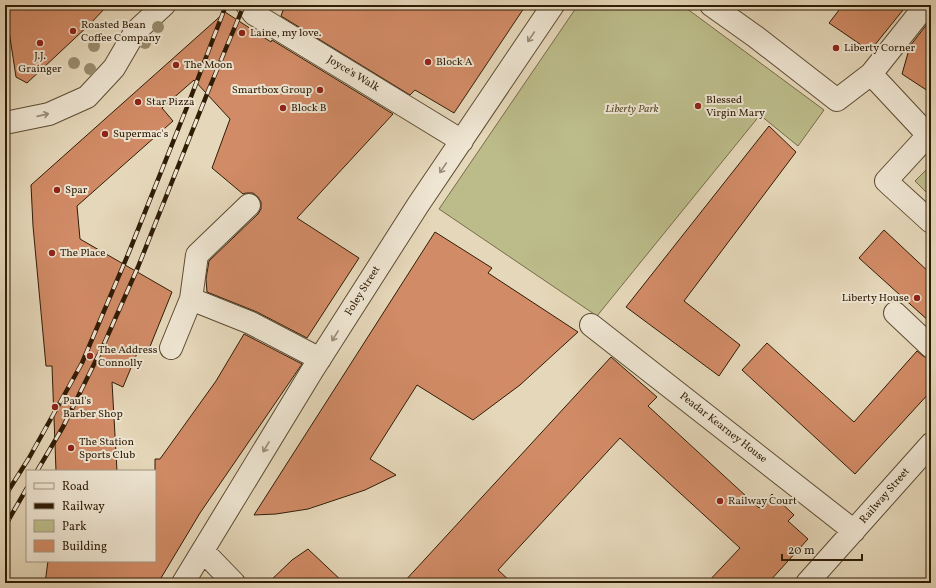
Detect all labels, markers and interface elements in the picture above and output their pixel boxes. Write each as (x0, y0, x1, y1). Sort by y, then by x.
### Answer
place label: Roasted Bean Coffee Company (81, 18, 161, 46)
marker: Roasted Bean Coffee Company (68, 26, 78, 36)
place label: Laine, my love. (250, 26, 322, 41)
marker: Laine, my love. (237, 28, 247, 38)
one-way arrow (527, 32, 535, 43)
marker: J.J. Grainger (35, 38, 45, 48)
place label: Liberty Corner (844, 41, 915, 56)
marker: Liberty Corner (831, 43, 841, 53)
place label: J.J. Grainger (18, 49, 62, 77)
street label: Joyce's Walk (324, 52, 382, 96)
place label: Block A (436, 55, 473, 70)
marker: Block A (423, 57, 433, 67)
place label: The Moon (184, 58, 233, 73)
marker: The Moon (171, 60, 181, 70)
place label: Smartbox Group (232, 83, 312, 98)
marker: Smartbox Group (315, 85, 325, 95)
place label: Blessed Virgin Mary (706, 93, 765, 121)
place label: Star Pizza (146, 95, 195, 110)
marker: Star Pizza (133, 97, 143, 107)
place label: Block B (291, 101, 327, 116)
marker: Blessed Virgin Mary (693, 101, 703, 111)
park label: Liberty Park (605, 102, 659, 117)
marker: Block B (278, 103, 288, 113)
one-way arrow (36, 111, 49, 118)
place label: Supermac's (113, 127, 169, 142)
marker: Supermac's (100, 129, 110, 139)
one-way arrow (439, 162, 447, 173)
place label: Spar (65, 183, 88, 198)
marker: Spar (52, 185, 62, 195)
place label: The Place (60, 246, 105, 261)
marker: The Place (47, 248, 57, 258)
street label: Foley Street (342, 263, 384, 319)
place label: Liberty House (842, 291, 909, 306)
marker: Liberty House (912, 293, 922, 303)
one-way arrow (330, 330, 338, 342)
place label: The Address Connolly (98, 343, 158, 371)
marker: The Address Connolly (85, 351, 95, 361)
street label: Peadar Kearney House (676, 389, 770, 467)
place label: Paul's Barber Shop (63, 394, 123, 422)
marker: Paul's Barber Shop (50, 402, 60, 412)
place label: The Station Sports Club (79, 435, 135, 463)
one-way arrow (262, 441, 270, 453)
marker: The Station Sports Club (66, 443, 76, 453)
street label: Railway Street (856, 465, 914, 527)
legend (26, 470, 156, 562)
text: Road (62, 479, 89, 495)
place label: Railway Court (728, 494, 797, 509)
marker: Railway Court (715, 496, 725, 506)
text: Railway (62, 499, 105, 515)
text: Park (62, 519, 87, 535)
scale bar (782, 536, 862, 562)
text: Building (62, 539, 107, 555)
text: 20 m (788, 543, 815, 559)

